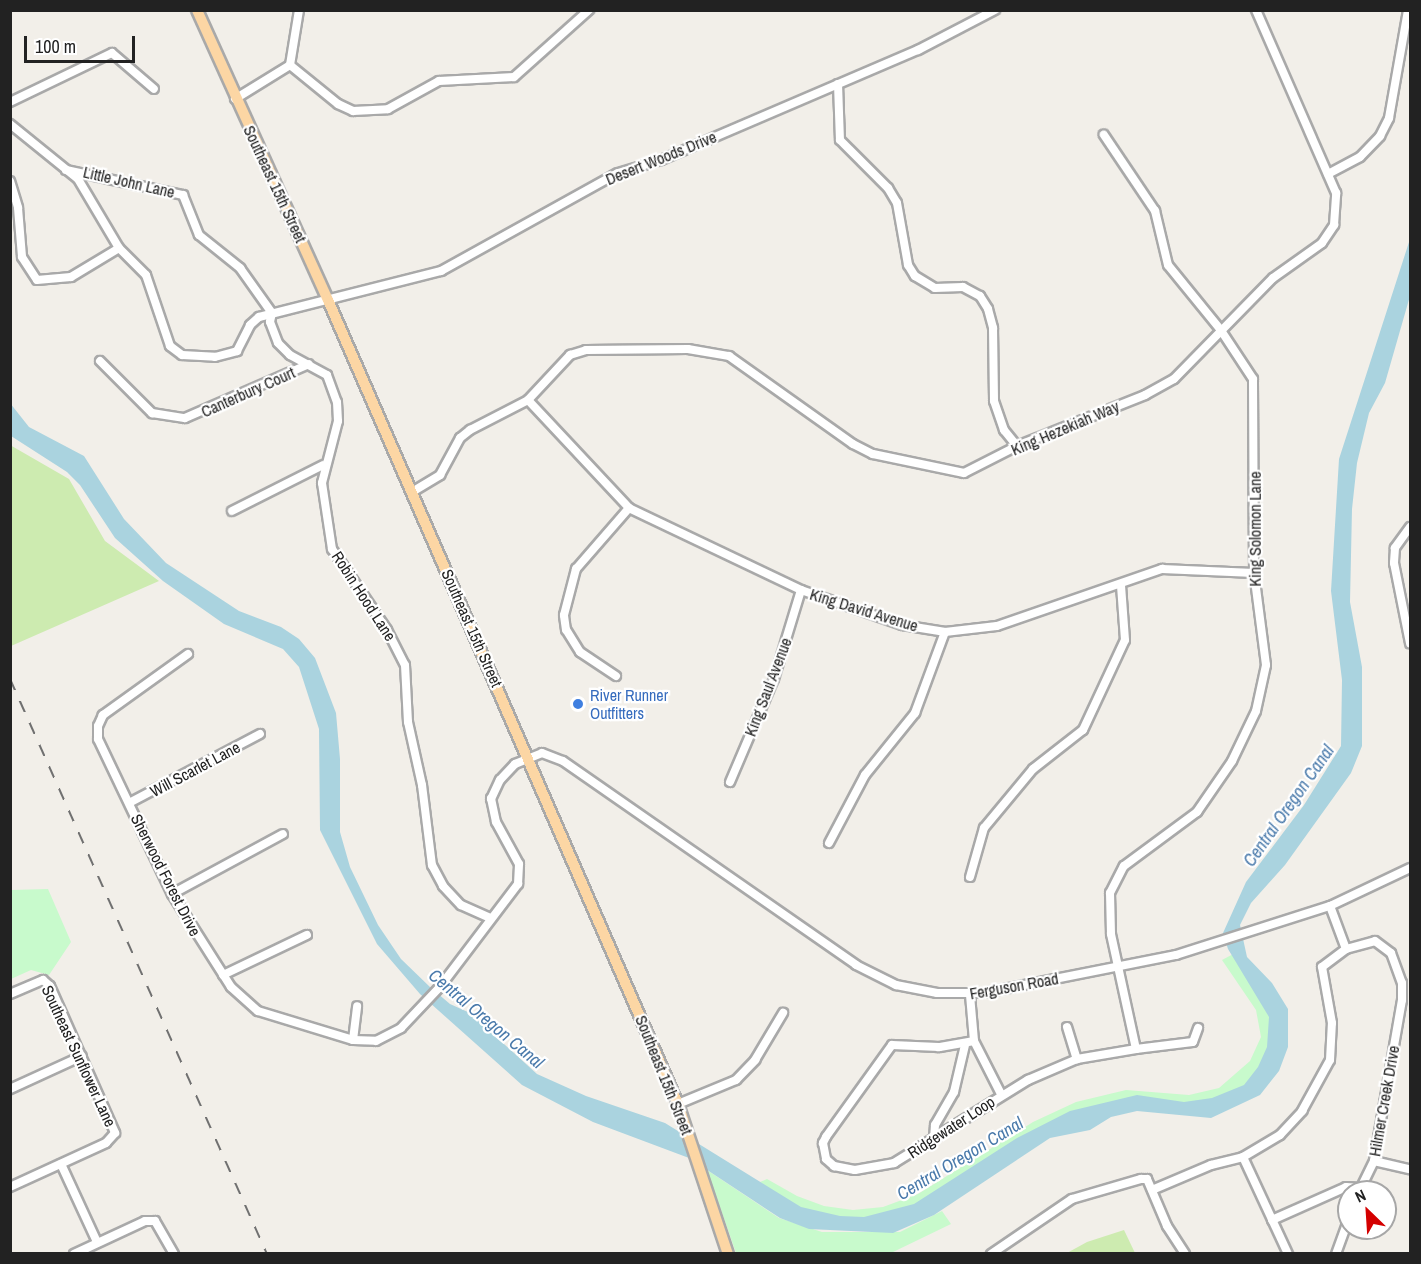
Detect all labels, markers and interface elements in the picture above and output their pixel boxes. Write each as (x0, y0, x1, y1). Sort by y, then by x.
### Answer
scale bar (27, 24, 138, 62)
text: 100 m (35, 34, 76, 59)
street label: Southeast 15th Street (239, 122, 311, 246)
street label: Desert Woods Drive (603, 127, 719, 189)
street label: Little John Lane (81, 162, 177, 202)
street label: Canterbury Court (198, 363, 298, 421)
street label: King Hezekiah Way (1008, 397, 1122, 459)
street label: King Solomon Lane (1245, 471, 1265, 587)
street label: Robin Hood Lane (328, 548, 400, 644)
street label: Southeast 15th Street (437, 566, 507, 690)
street label: King David Avenue (807, 584, 921, 636)
street label: King Saul Avenue (740, 635, 796, 739)
place label: River Runner Outfitters (590, 685, 668, 723)
marker: River Runner Outfitters (571, 697, 585, 711)
street label: Will Scarlet Lane (147, 737, 243, 801)
water label: Central Oregon Canal (1239, 741, 1339, 871)
street label: Sherwood Forest Drive (127, 811, 205, 939)
water label: Central Oregon Canal (424, 965, 548, 1073)
street label: Ferguson Road (968, 969, 1060, 1003)
street label: Southeast Sunflower Lane (38, 982, 120, 1130)
street label: Southeast 15th Street (631, 1013, 697, 1137)
street label: Hilmer Creek Drive (1365, 1044, 1403, 1158)
street label: Ridgewater Loop (904, 1092, 998, 1162)
water label: Central Oregon Canal (893, 1113, 1027, 1205)
north arrow (1337, 1180, 1397, 1240)
text: N (1351, 1184, 1369, 1207)

